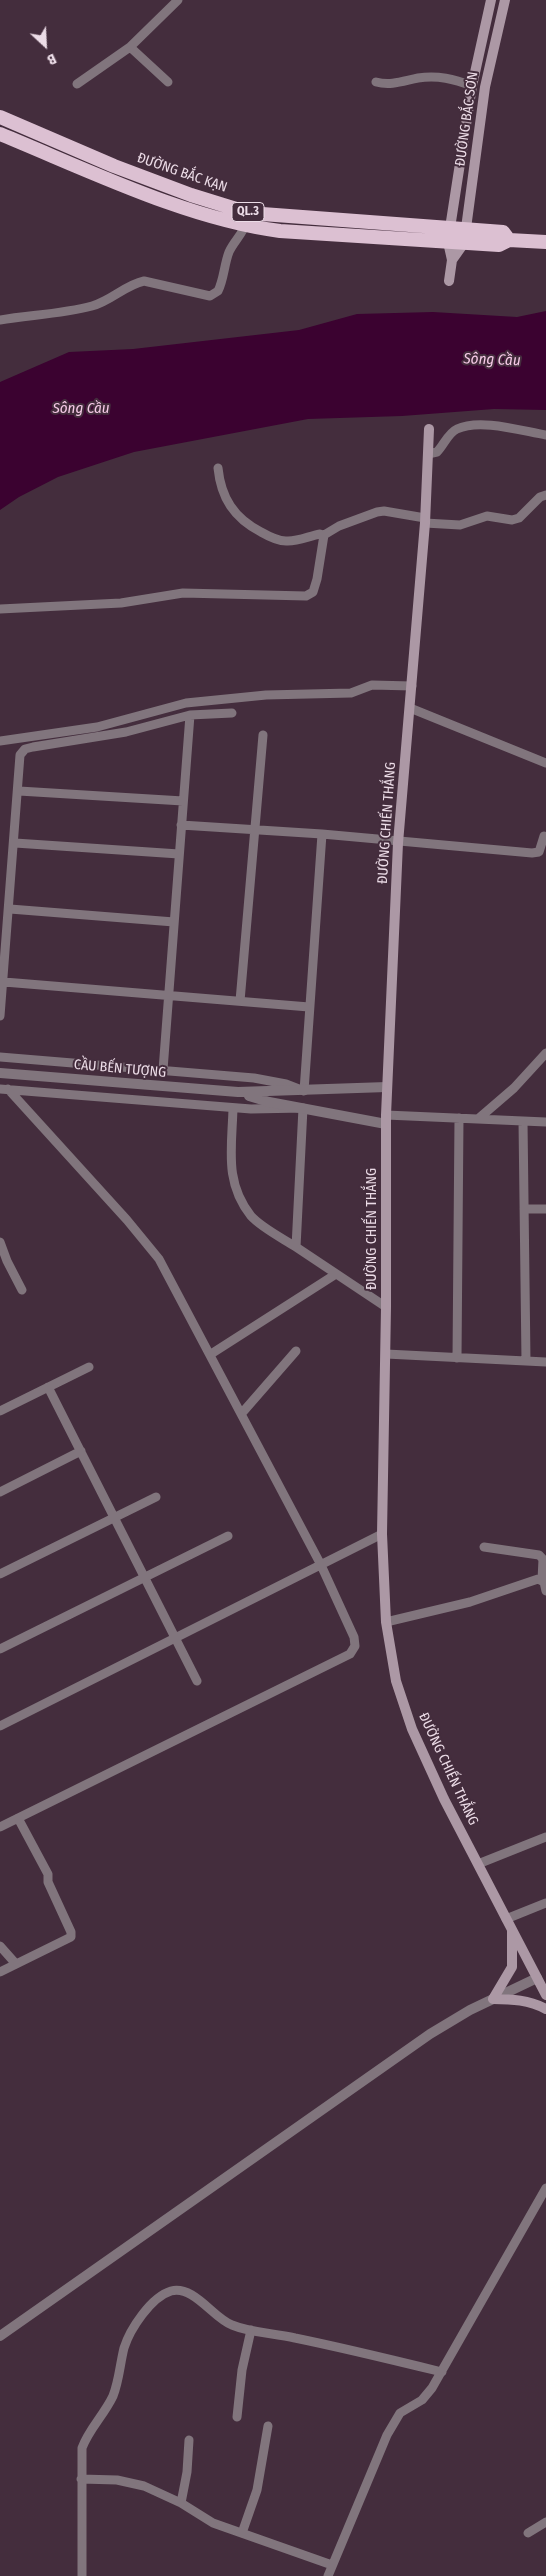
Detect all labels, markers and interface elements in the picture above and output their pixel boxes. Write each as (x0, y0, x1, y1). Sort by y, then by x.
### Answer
north arrow (20, 20, 70, 70)
text: B (44, 50, 59, 68)
street label: ĐƯỜNG BẮC SƠN (452, 71, 482, 167)
street label: ĐƯỜNG BẮC KẠN (135, 150, 229, 196)
road number: QL.3 (232, 202, 264, 222)
water label: Sông Cầu (463, 350, 521, 370)
water label: Sông Cầu (52, 400, 110, 418)
street label: ĐƯỜNG CHIẾN THẮNG (374, 761, 400, 885)
street label: CẦU BẾN TƯỢNG (73, 1057, 167, 1081)
street label: ĐƯỜNG CHIẾN THẮNG (364, 1168, 380, 1290)
street label: ĐƯỜNG CHIẾN THẮNG (415, 1710, 481, 1828)

